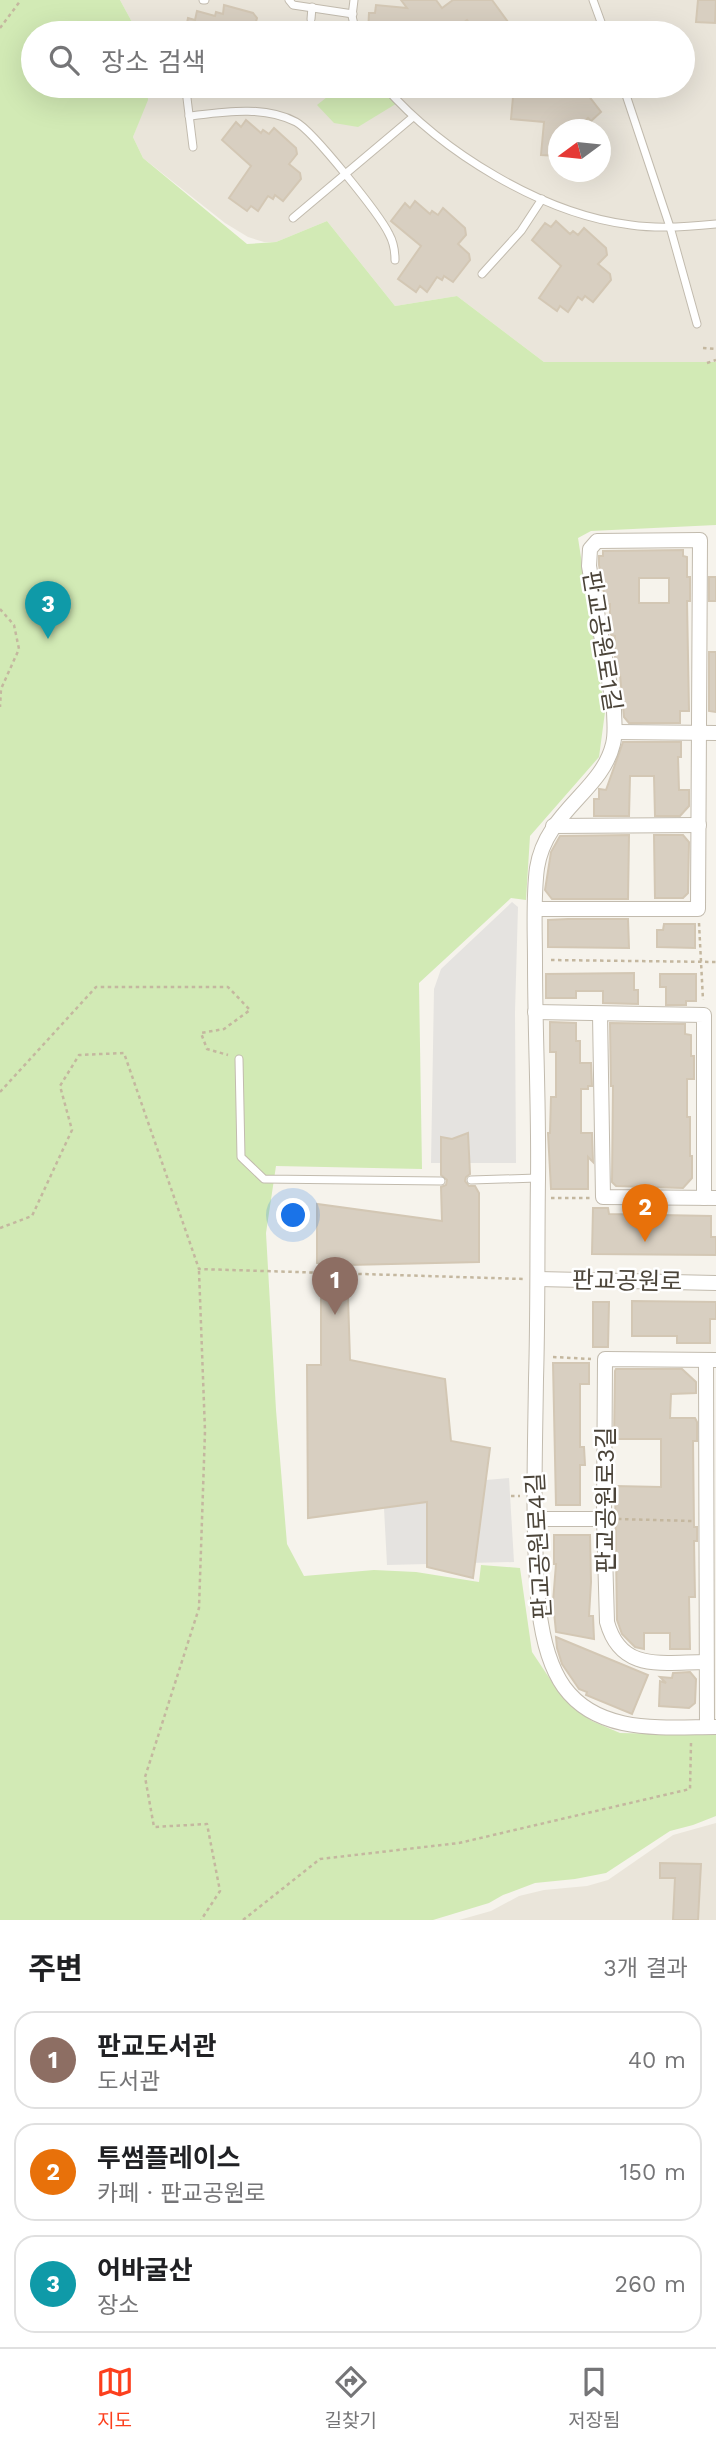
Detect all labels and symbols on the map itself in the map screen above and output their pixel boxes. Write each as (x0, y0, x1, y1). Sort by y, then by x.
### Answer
north arrow (548, 119, 611, 182)
street label: 판교공원로1길 (577, 569, 627, 713)
pin: 3 (25, 581, 71, 639)
pin: 2 (622, 1184, 668, 1242)
your location (276, 1198, 310, 1232)
pin: 1 (312, 1257, 358, 1315)
street label: 판교공원로 (572, 1266, 682, 1296)
street label: 판교공원로3길 (592, 1427, 620, 1573)
street label: 판교공원로4길 (521, 1472, 557, 1620)

